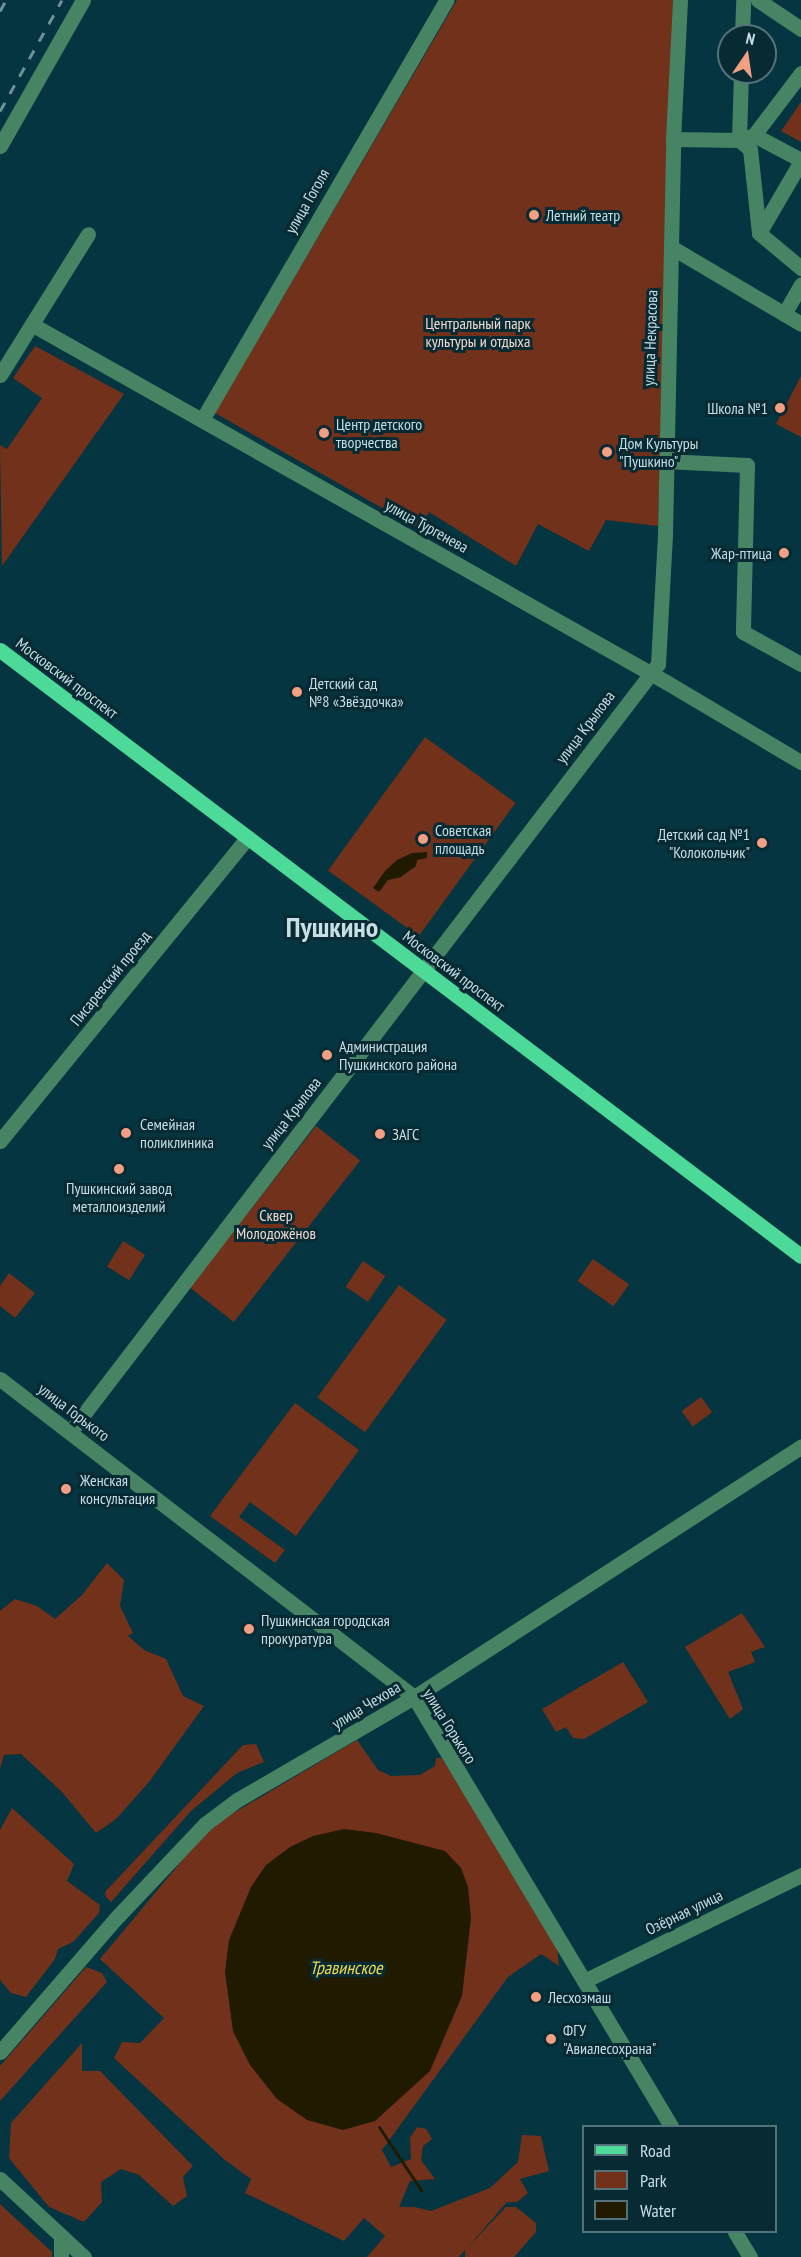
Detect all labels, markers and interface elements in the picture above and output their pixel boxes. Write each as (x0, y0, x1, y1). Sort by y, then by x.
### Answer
north arrow (717, 24, 777, 84)
text: N (744, 28, 757, 49)
street label: улица Гоголя (281, 165, 333, 237)
place label: Летний театр (546, 205, 620, 225)
marker: Летний театр (527, 208, 541, 222)
street label: улица Некрасова (639, 290, 661, 386)
park label: Центральный парк культуры и отдыха (425, 313, 531, 351)
place label: Школа №1 (707, 398, 768, 418)
marker: Школа №1 (773, 401, 787, 415)
place label: Центр детского творчества (336, 414, 422, 452)
marker: Центр детского творчества (317, 426, 331, 440)
place label: Дом Культуры "Пушкино" (619, 433, 698, 471)
marker: Дом Культуры "Пушкино" (600, 445, 614, 459)
street label: улица Тургенева (382, 495, 472, 557)
place label: Жар-птица (711, 543, 772, 563)
marker: Жар-птица (777, 546, 791, 560)
street label: Московский проспект (12, 633, 122, 723)
place label: Детский сад №8 «Звёздочка» (309, 673, 404, 711)
marker: Детский сад №8 «Звёздочка» (290, 685, 304, 699)
street label: улица Крылова (551, 687, 619, 767)
place label: Советская площадь (435, 820, 491, 858)
place label: Детский сад №1 "Колокольчик" (658, 824, 750, 862)
marker: Советская площадь (416, 832, 430, 846)
marker: Детский сад №1 "Колокольчик" (755, 836, 769, 850)
district label: Пушкино (286, 910, 378, 944)
street label: Московский проспект (399, 926, 509, 1016)
street label: Писаревский проезд (66, 927, 154, 1029)
place label: Администрация Пушкинского района (339, 1036, 457, 1074)
marker: Администрация Пушкинского района (320, 1048, 334, 1062)
street label: улица Крылова (257, 1073, 325, 1153)
place label: Семейная поликлиника (140, 1114, 214, 1152)
marker: Семейная поликлиника (117, 1124, 135, 1142)
place label: ЗАГС (392, 1124, 419, 1144)
marker: ЗАГС (373, 1127, 387, 1141)
marker: Пушкинский завод металлоизделий (112, 1162, 126, 1176)
place label: Пушкинский завод металлоизделий (66, 1178, 172, 1216)
park label: Сквер Молодожёнов (236, 1205, 316, 1243)
street label: улица Горького (34, 1379, 114, 1445)
place label: Женская консультация (80, 1470, 155, 1508)
marker: Женская консультация (57, 1480, 75, 1498)
place label: Пушкинская городская прокуратура (261, 1610, 390, 1648)
marker: Пушкинская городская прокуратура (242, 1622, 256, 1636)
street label: улица Чехова (328, 1677, 404, 1733)
street label: улица Горького (419, 1685, 481, 1767)
street label: Озёрная улица (642, 1885, 726, 1939)
water label: Травинское (310, 1957, 382, 1979)
place label: Лесхозмаш (548, 1987, 611, 2007)
marker: Лесхозмаш (529, 1990, 543, 2004)
place label: ФГУ "Авиалесохрана" (563, 2020, 656, 2058)
marker: ФГУ "Авиалесохрана" (544, 2032, 558, 2046)
legend (582, 2125, 777, 2233)
text: Road (640, 2139, 671, 2162)
text: Park (640, 2169, 667, 2192)
text: Water (640, 2199, 676, 2222)

